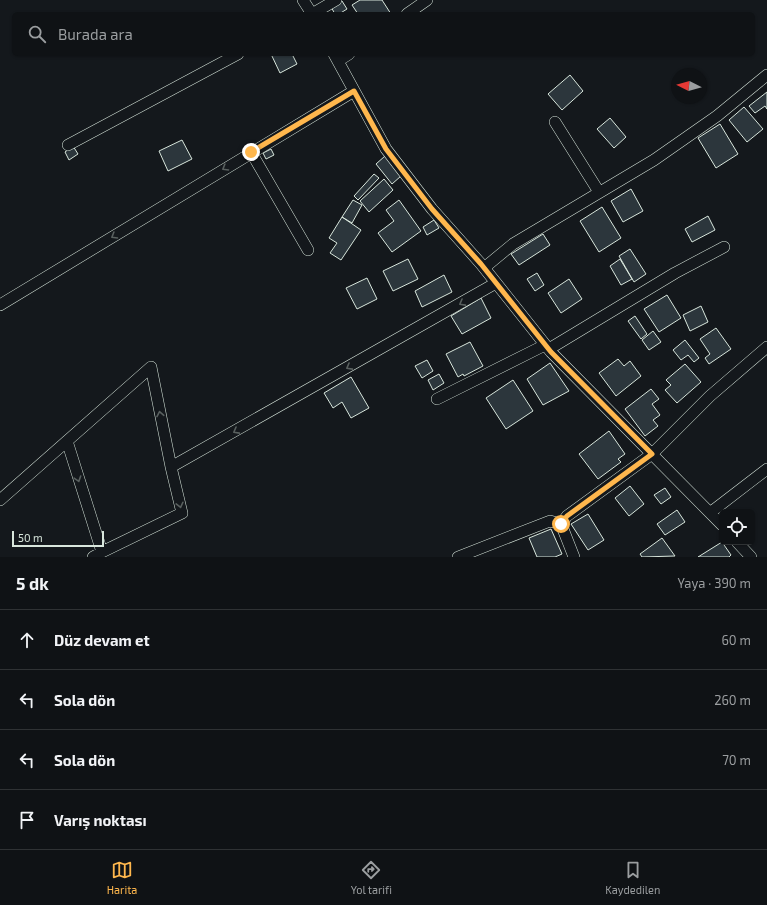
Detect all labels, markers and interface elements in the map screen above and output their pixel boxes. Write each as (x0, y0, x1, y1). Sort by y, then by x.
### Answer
search box (12, 12, 755, 56)
icon: search (26, 23, 48, 45)
text: Burada ara (58, 25, 133, 43)
north arrow (671, 68, 707, 104)
route end (242, 143, 260, 161)
one-way arrow (222, 163, 229, 171)
one-way arrow (111, 231, 118, 238)
one-way arrow (459, 298, 467, 305)
one-way arrow (346, 362, 353, 369)
one-way arrow (156, 410, 165, 417)
one-way arrow (233, 426, 240, 433)
one-way arrow (73, 475, 82, 482)
one-way arrow (175, 502, 184, 509)
map controls (719, 509, 755, 545)
button: locate (719, 509, 755, 545)
route start (552, 515, 570, 533)
scale bar (12, 529, 104, 548)
text: 50 m (18, 531, 43, 544)
text: 5 dk (16, 573, 49, 593)
text: Yaya · 390 m (678, 575, 751, 591)
icon: ahead (16, 629, 38, 651)
text: Düz devam et (54, 631, 150, 649)
text: 60 m (721, 632, 751, 648)
icon: left (16, 689, 38, 711)
text: Sola dön (54, 691, 115, 709)
text: 260 m (714, 692, 751, 708)
icon: left (16, 749, 38, 771)
text: Sola dön (54, 751, 115, 769)
text: 70 m (722, 752, 751, 768)
icon: arrive (16, 809, 38, 831)
text: Varış noktası (54, 811, 147, 829)
tab: Harita (107, 859, 137, 896)
tab: Yol tarifi (351, 859, 392, 896)
tab: Kaydedilen (605, 859, 660, 896)

